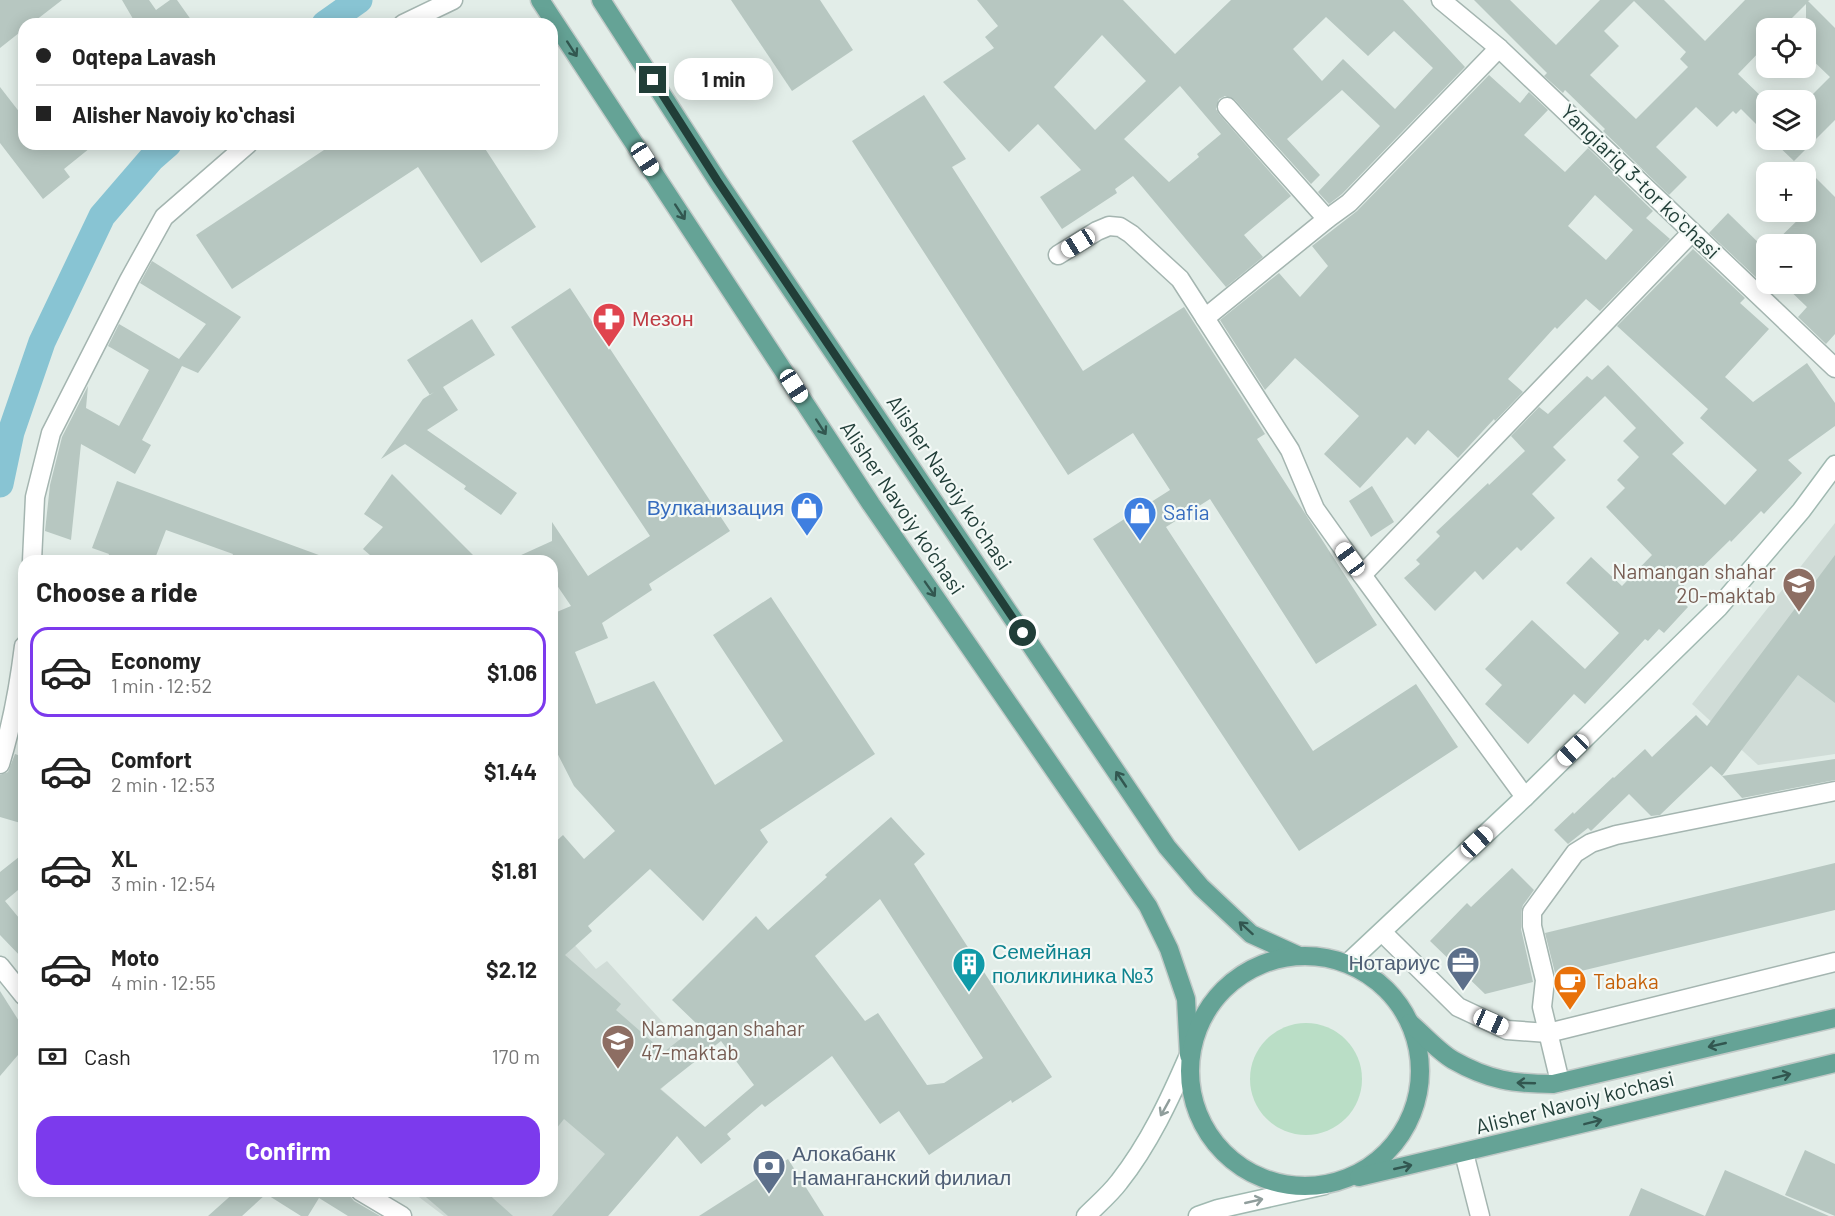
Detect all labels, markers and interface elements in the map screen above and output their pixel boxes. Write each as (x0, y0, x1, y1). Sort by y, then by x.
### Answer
map controls (1756, 18, 1816, 294)
button: locate (1756, 18, 1816, 78)
one-way arrow (566, 40, 578, 57)
text: Oqtepa Lavash (72, 43, 216, 69)
callout: 1 min (674, 59, 773, 101)
route end (639, 66, 666, 93)
text: 1 min (702, 67, 745, 91)
button: layers (1756, 90, 1816, 150)
street label: Yangiariq 3-tor koʻchasi (1556, 98, 1726, 263)
text: Alisher Navoiy koʻchasi (72, 101, 295, 127)
car (628, 139, 662, 179)
button: + (1756, 162, 1816, 222)
one-way arrow (673, 203, 686, 220)
car (1058, 226, 1098, 260)
button: − (1756, 234, 1816, 294)
pharmacy icon: Мезон (591, 301, 627, 348)
place label: Мезон (632, 305, 694, 330)
car (777, 366, 811, 406)
street label: Alisher Navoiy koʻchasi (882, 390, 1018, 574)
street label: Alisher Navoiy ko'chasi (836, 416, 971, 599)
one-way arrow (815, 419, 827, 435)
shop icon: Вулканизация (789, 490, 825, 537)
place label: Вулканизация (647, 494, 784, 519)
shop icon: Safia (1122, 495, 1158, 542)
place label: Safia (1163, 499, 1210, 524)
car (1332, 539, 1368, 579)
place label: Namangan shahar 20-maktab (1612, 558, 1776, 607)
school or university icon: Namangan shahar 20-maktab (1781, 566, 1817, 613)
text: Choose a ride (36, 575, 198, 607)
one-way arrow (924, 581, 936, 597)
route start (1009, 619, 1036, 646)
icon: car (39, 645, 93, 699)
text: Economy (111, 647, 201, 673)
text: $1.06 (487, 659, 537, 685)
text: 1 min · 12:52 (111, 673, 212, 697)
car (1554, 731, 1592, 769)
icon: car (39, 744, 93, 798)
text: Comfort (111, 746, 192, 772)
text: $1.44 (484, 758, 537, 784)
one-way arrow (1115, 771, 1127, 788)
text: 2 min · 12:53 (111, 772, 215, 796)
car (1458, 823, 1496, 861)
icon: car (39, 843, 93, 897)
text: XL (111, 845, 137, 871)
text: $1.81 (491, 857, 537, 883)
text: 3 min · 12:54 (111, 871, 216, 895)
one-way arrow (1238, 921, 1253, 935)
place label: Семейная поликлиника №3 (992, 938, 1154, 987)
icon: car (39, 942, 93, 996)
text: Moto (111, 944, 159, 970)
office icon: Нотариус (1445, 945, 1481, 992)
building icon: Семейная поликлиника №3 (951, 946, 987, 993)
place label: Нотариус (1348, 949, 1440, 974)
text: $2.12 (486, 956, 537, 982)
cafe icon: Tabaka (1552, 964, 1588, 1011)
place label: Tabaka (1593, 968, 1659, 993)
text: 4 min · 12:55 (111, 970, 216, 994)
car (1471, 1006, 1511, 1038)
place label: Namangan shahar 47-maktab (641, 1015, 805, 1064)
school or university icon: Namangan shahar 47-maktab (600, 1023, 636, 1070)
icon: cash (36, 1040, 69, 1073)
one-way arrow (1707, 1040, 1726, 1052)
text: Cash (84, 1043, 131, 1069)
text: 170 m (492, 1044, 540, 1068)
street label: Alisher Navoiy ko'chasi (1473, 1065, 1677, 1138)
one-way arrow (1772, 1070, 1791, 1082)
one-way arrow (1517, 1078, 1537, 1089)
one-way arrow (1159, 1099, 1171, 1116)
button: Confirm (36, 1116, 540, 1185)
one-way arrow (1583, 1116, 1602, 1128)
place label: Алокабанк Наманганский филиал (792, 1140, 1011, 1189)
bank icon: Алокабанк Наманганский филиал (751, 1148, 787, 1195)
one-way arrow (1393, 1161, 1412, 1173)
one-way arrow (1244, 1195, 1263, 1206)

